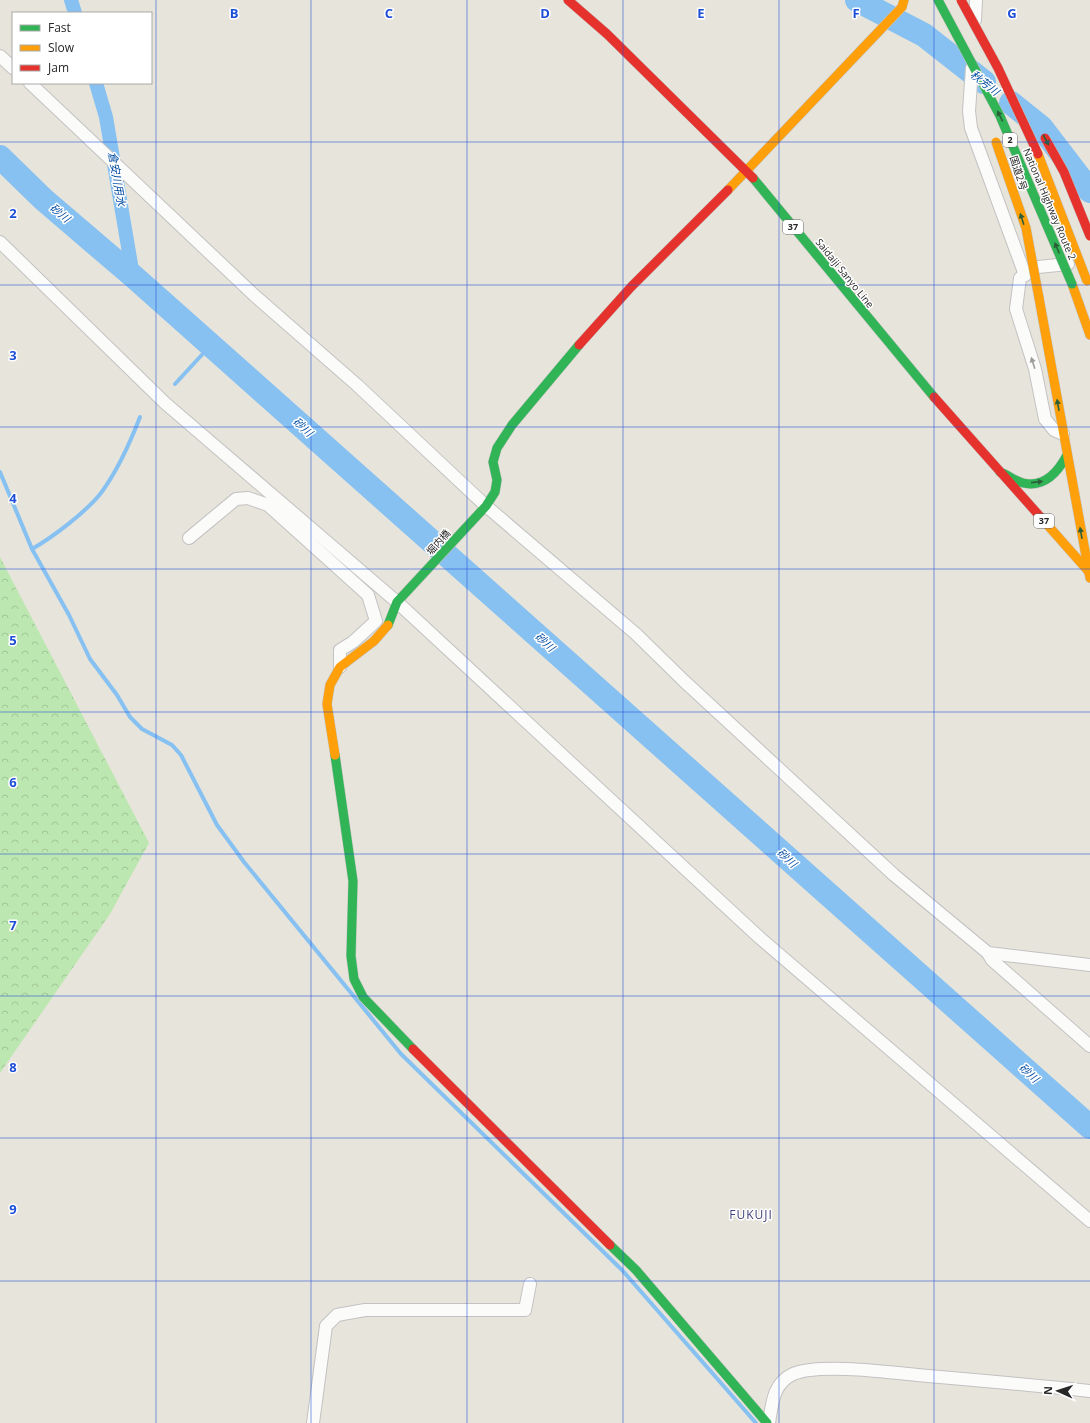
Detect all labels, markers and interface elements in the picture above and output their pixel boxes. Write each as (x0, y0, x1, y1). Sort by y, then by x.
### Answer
text: B (230, 4, 239, 22)
text: C (385, 4, 393, 22)
text: D (540, 4, 550, 22)
text: E (697, 4, 705, 22)
text: F (852, 4, 860, 22)
text: G (1007, 4, 1017, 22)
legend (12, 12, 152, 84)
text: Fast (48, 19, 71, 36)
text: Slow (48, 39, 75, 56)
text: Jam (47, 59, 69, 76)
water label: 秋芳川 (968, 67, 1004, 99)
one-way arrow (997, 111, 1003, 122)
road number: 2 (1003, 133, 1017, 147)
one-way arrow (1043, 134, 1050, 145)
street label: National Highway Route 2 (1020, 146, 1080, 262)
water label: 倉安川用水 (105, 151, 130, 208)
street label: 国道2号 (1007, 154, 1031, 192)
water label: 砂川 (47, 200, 74, 226)
text: 2 (9, 204, 17, 222)
one-way arrow (1019, 213, 1025, 225)
road number: 37 (783, 220, 803, 234)
street label: Saidaiji Sanyo Line (813, 235, 878, 311)
one-way arrow (1054, 243, 1060, 254)
text: 3 (9, 346, 17, 364)
one-way arrow (1030, 357, 1036, 369)
one-way arrow (1055, 399, 1061, 411)
water label: 砂川 (290, 414, 317, 440)
one-way arrow (1030, 479, 1043, 486)
text: 4 (9, 489, 17, 507)
road number: 37 (1034, 514, 1054, 528)
street label: 堀内橋 (423, 526, 453, 558)
one-way arrow (1078, 527, 1084, 539)
water label: 砂川 (532, 629, 559, 655)
text: 5 (9, 631, 17, 649)
text: 6 (9, 773, 17, 791)
water label: 砂川 (774, 845, 801, 871)
text: 7 (9, 916, 17, 934)
text: 8 (9, 1058, 17, 1076)
water label: 砂川 (1016, 1060, 1043, 1086)
text: 9 (9, 1200, 17, 1218)
district label: FUKUJI (729, 1206, 773, 1223)
north arrow (1038, 1371, 1078, 1411)
text: N (1040, 1386, 1055, 1395)

